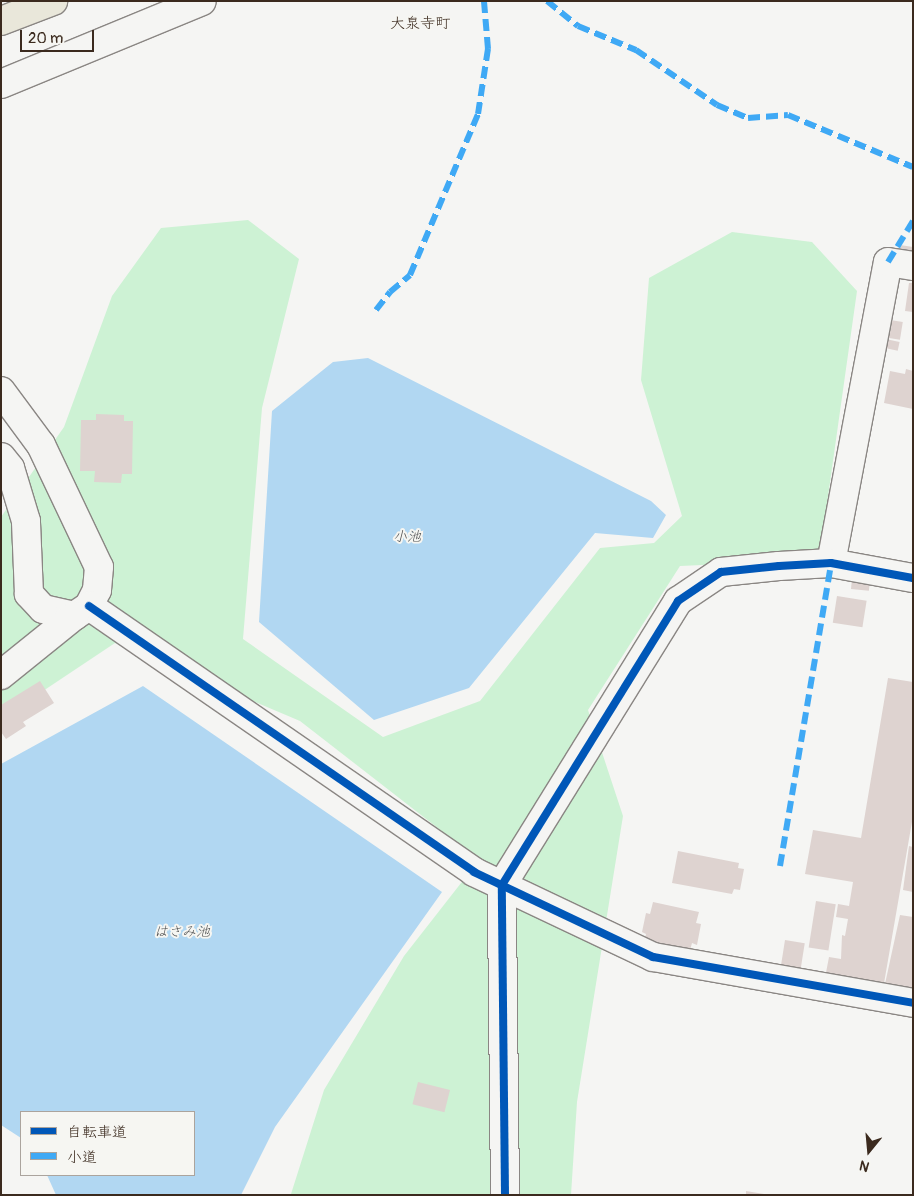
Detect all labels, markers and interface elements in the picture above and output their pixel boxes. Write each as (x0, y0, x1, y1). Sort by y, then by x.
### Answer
district label: 大泉寺町 (390, 15, 450, 33)
scale bar (22, 20, 96, 52)
text: 20 m (28, 29, 63, 48)
water label: 小池 (393, 529, 421, 545)
water label: はさみ池 (154, 924, 210, 940)
legend (20, 1111, 195, 1176)
text: 自転車道 (67, 1123, 127, 1142)
north arrow (844, 1126, 894, 1176)
text: 小道 (67, 1148, 97, 1167)
text: N (857, 1156, 871, 1175)

